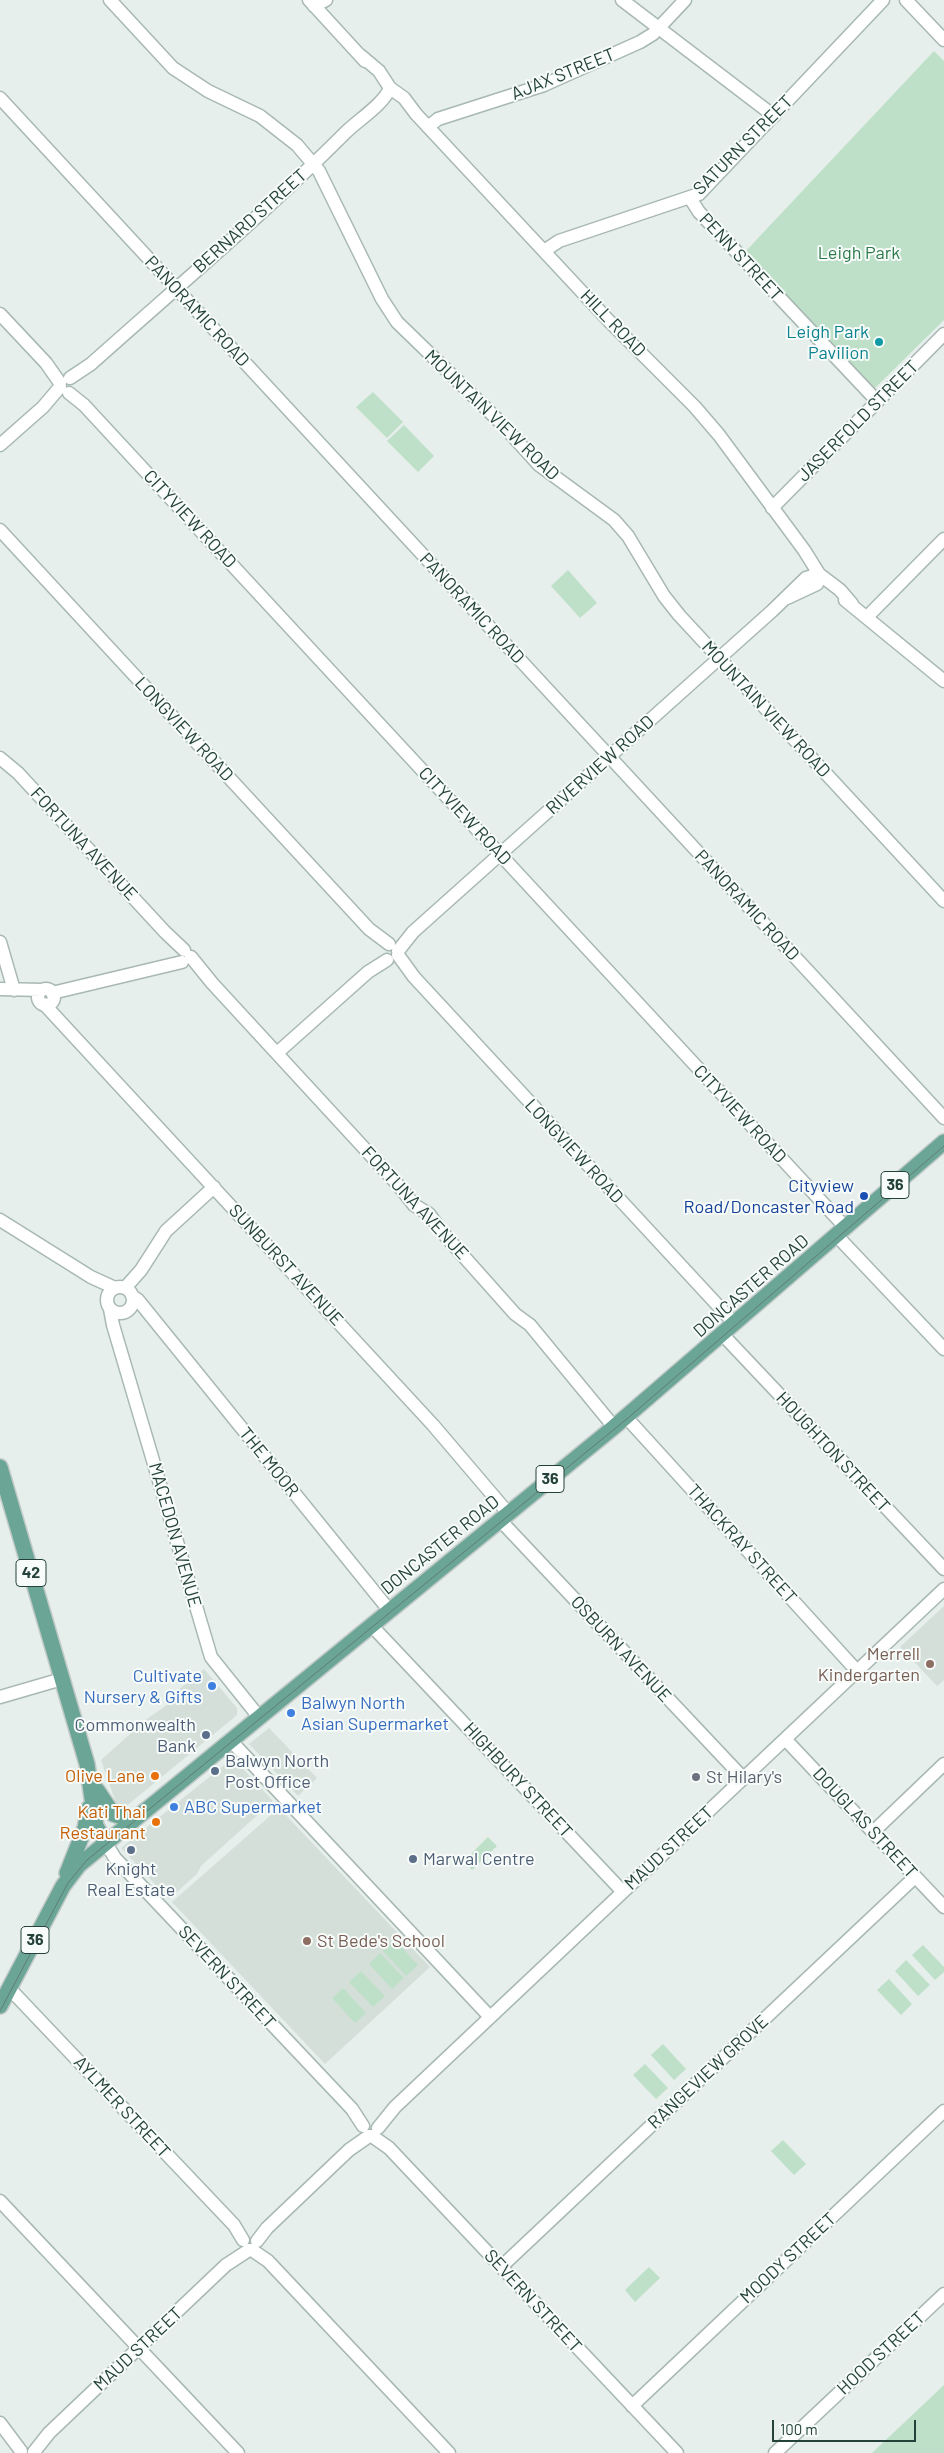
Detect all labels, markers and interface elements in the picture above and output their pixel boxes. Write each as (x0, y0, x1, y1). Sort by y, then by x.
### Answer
street label: AJAX STREET (508, 43, 618, 105)
street label: SATURN STREET (689, 91, 797, 199)
street label: BERNARD STREET (189, 164, 311, 278)
street label: PENN STREET (695, 208, 787, 306)
park label: Leigh Park (818, 242, 900, 264)
street label: PANORAMIC ROAD (140, 251, 254, 371)
street label: HILL ROAD (576, 285, 650, 361)
place label: Leigh Park Pavilion (786, 321, 869, 364)
marker: Leigh Park Pavilion (873, 336, 885, 348)
street label: MOUNTAIN VIEW ROAD (420, 345, 564, 485)
street label: JASERFOLD STREET (793, 356, 923, 486)
street label: CITYVIEW ROAD (139, 466, 241, 572)
street label: PANORAMIC ROAD (415, 548, 529, 668)
street label: MOUNTAIN VIEW ROAD (697, 636, 835, 782)
street label: LONGVIEW ROAD (130, 672, 238, 786)
street label: RIVERVIEW ROAD (542, 711, 658, 819)
street label: CITYVIEW ROAD (414, 763, 516, 869)
street label: FORTUNA AVENUE (26, 783, 142, 905)
street label: PANORAMIC ROAD (690, 845, 804, 965)
street label: CITYVIEW ROAD (689, 1061, 791, 1167)
street label: LONGVIEW ROAD (520, 1094, 628, 1208)
street label: FORTUNA AVENUE (357, 1142, 473, 1264)
road number: 36 (881, 1172, 909, 1198)
place label: Cityview Road/Doncaster Road (683, 1175, 854, 1218)
marker: Cityview Road/Doncaster Road (858, 1190, 870, 1202)
street label: SUNBURST AVENUE (224, 1200, 348, 1330)
street label: DONCASTER ROAD (689, 1230, 813, 1342)
street label: HOUGHTON STREET (772, 1387, 894, 1517)
street label: THE MOOR (235, 1423, 303, 1501)
street label: MACEDON AVENUE (144, 1460, 206, 1610)
road number: 36 (536, 1466, 564, 1492)
street label: THACKRAY STREET (683, 1480, 801, 1608)
street label: DONCASTER ROAD (377, 1491, 503, 1599)
road number: 42 (16, 1560, 46, 1586)
street label: OSBURN AVENUE (566, 1591, 676, 1707)
place label: Merrell Kindergarten (818, 1643, 920, 1686)
marker: Merrell Kindergarten (924, 1658, 936, 1670)
place label: Cultivate Nursery & Gifts (84, 1665, 202, 1708)
marker: Cultivate Nursery & Gifts (206, 1680, 218, 1692)
place label: Balwyn North Asian Supermarket (301, 1692, 449, 1735)
marker: Balwyn North Asian Supermarket (285, 1707, 297, 1719)
place label: Commonwealth Bank (75, 1714, 196, 1756)
street label: HIGHBURY STREET (459, 1718, 577, 1842)
marker: Commonwealth Bank (200, 1729, 212, 1741)
place label: Balwyn North Post Office (225, 1750, 329, 1792)
street label: DOUGLAS STREET (808, 1763, 922, 1883)
place label: Olive Lane (65, 1765, 145, 1787)
marker: Balwyn North Post Office (209, 1765, 221, 1777)
place label: St Hilary's (706, 1766, 782, 1788)
marker: Olive Lane (149, 1770, 161, 1782)
marker: St Hilary's (690, 1771, 702, 1783)
place label: ABC Supermarket (184, 1796, 322, 1818)
place label: Kati Thai Restaurant (60, 1801, 146, 1844)
marker: ABC Supermarket (168, 1801, 180, 1813)
street label: MAUD STREET (620, 1801, 718, 1895)
marker: Kati Thai Restaurant (150, 1816, 162, 1828)
marker: Knight Real Estate (125, 1844, 137, 1856)
place label: Marwal Centre (423, 1848, 535, 1870)
marker: Marwal Centre (407, 1853, 419, 1865)
place label: Knight Real Estate (87, 1858, 175, 1900)
street label: SEVERN STREET (174, 1921, 280, 2033)
road number: 36 (21, 1926, 49, 1954)
place label: St Bede's School (317, 1930, 445, 1952)
marker: St Bede's School (301, 1935, 313, 1947)
street label: RANGEVIEW GROVE (643, 2011, 773, 2133)
street label: AYLMER STREET (69, 2051, 175, 2163)
street label: MOODY STREET (736, 2208, 840, 2308)
street label: SEVERN STREET (480, 2245, 586, 2357)
street label: MAUD STREET (89, 2302, 187, 2396)
street label: HOOD STREET (833, 2307, 929, 2399)
scale bar (774, 2410, 918, 2442)
text: 100 m (780, 2420, 818, 2438)

